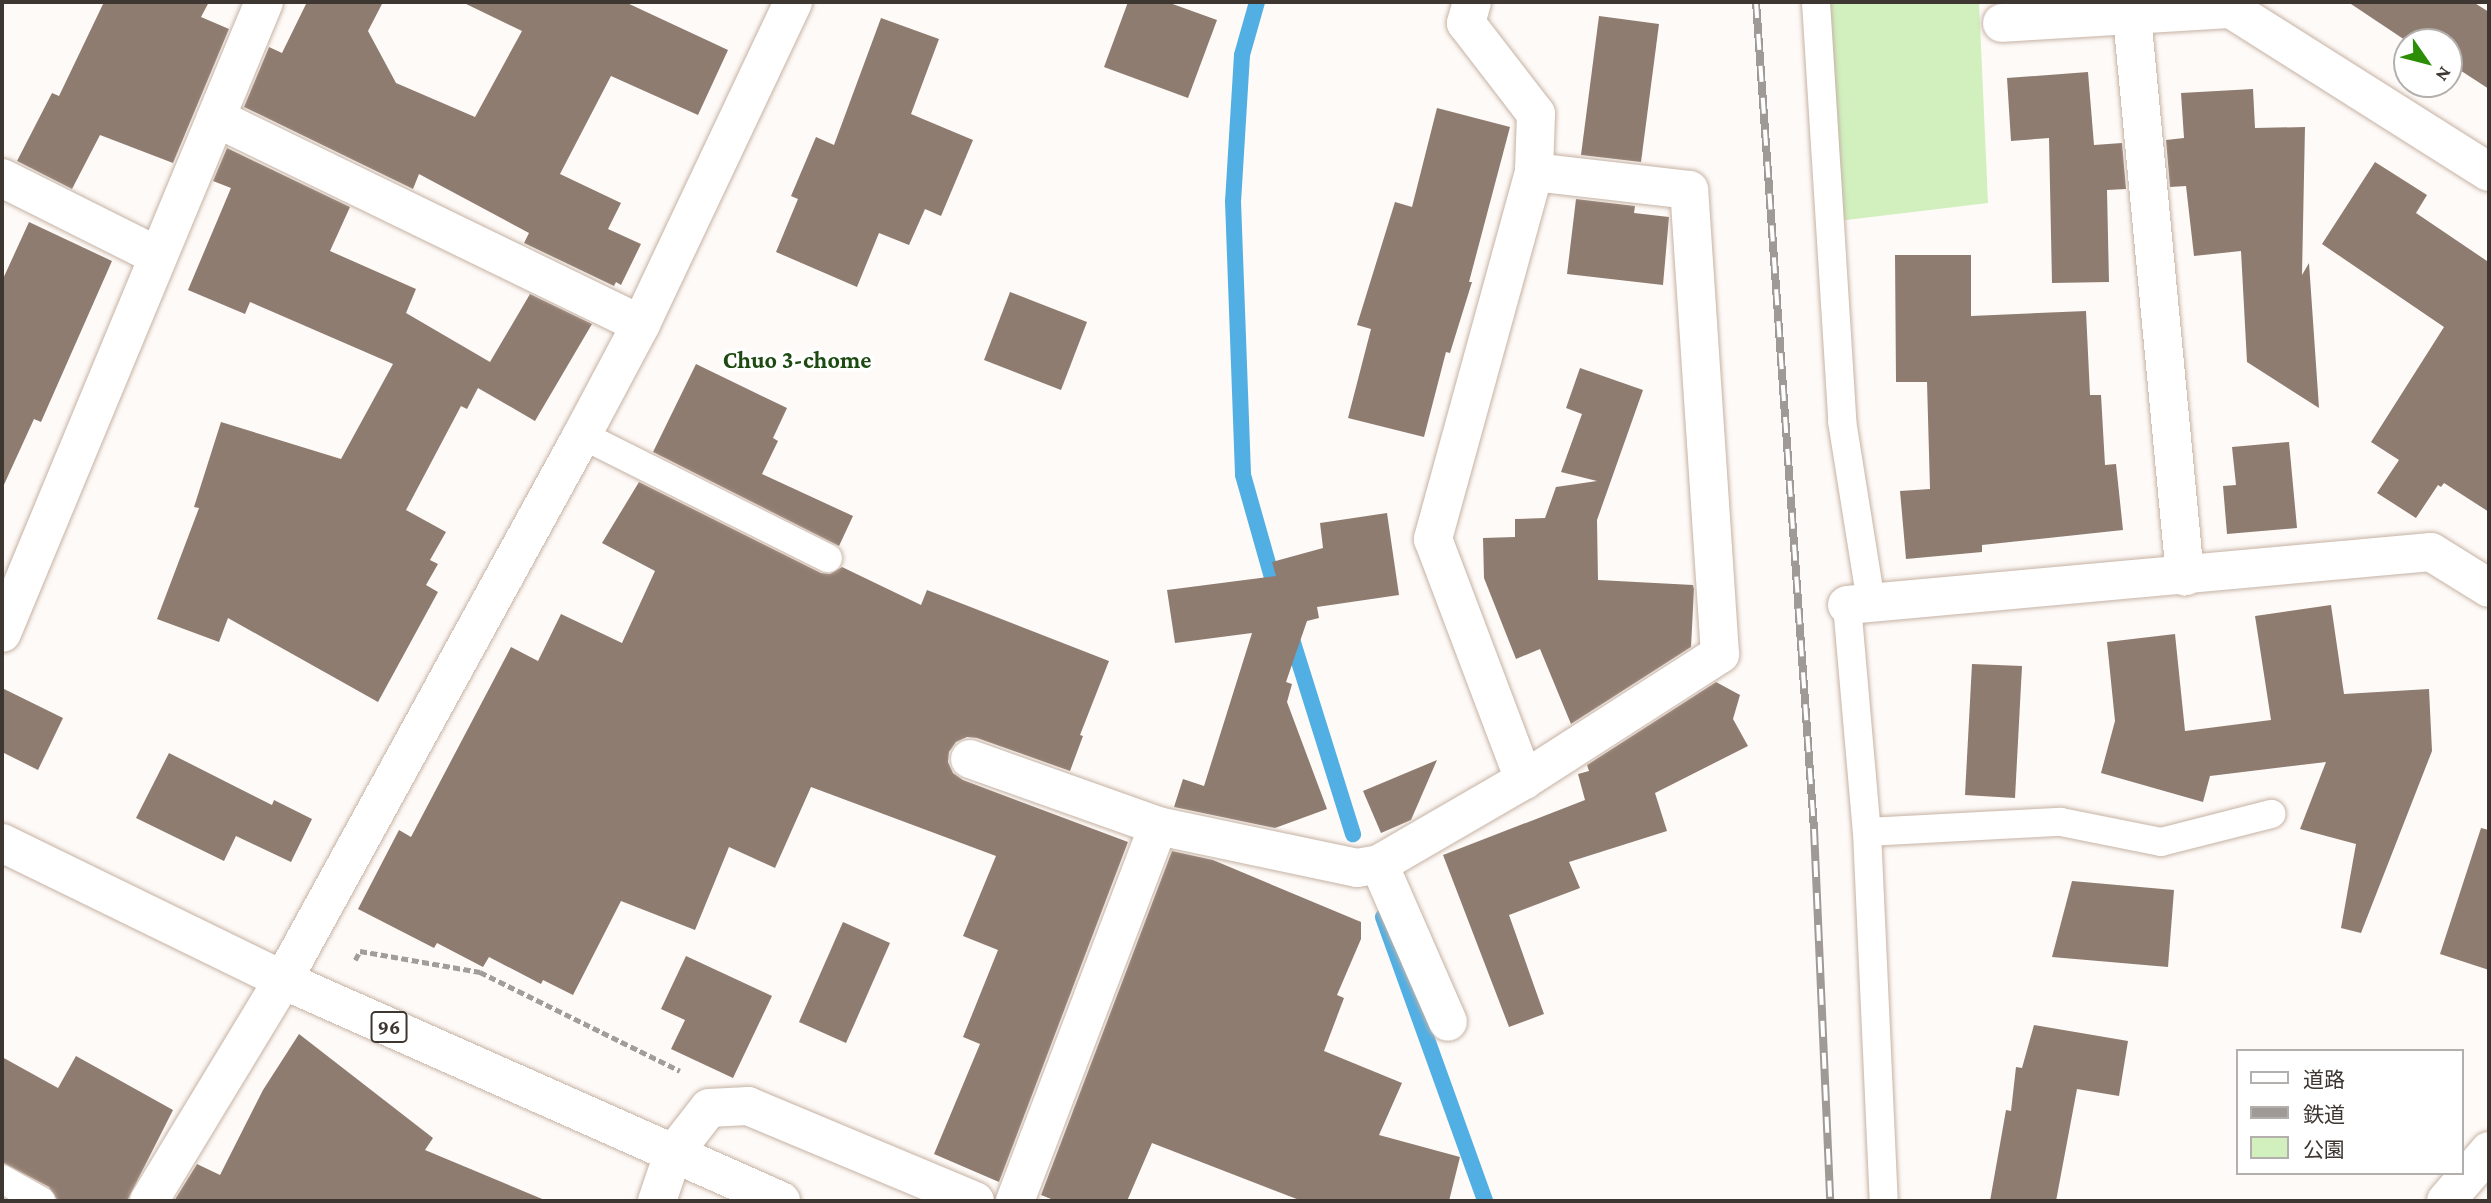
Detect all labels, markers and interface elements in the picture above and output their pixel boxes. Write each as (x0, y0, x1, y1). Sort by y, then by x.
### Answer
north arrow (2393, 28, 2463, 98)
text: N (2432, 63, 2456, 86)
district label: Chuo 3-chome (723, 346, 871, 374)
road number: 96 (370, 1010, 408, 1044)
legend (2236, 1049, 2463, 1175)
text: 道路 (2303, 1068, 2345, 1092)
text: 鉄道 (2303, 1103, 2345, 1127)
text: 公園 (2303, 1138, 2345, 1162)

